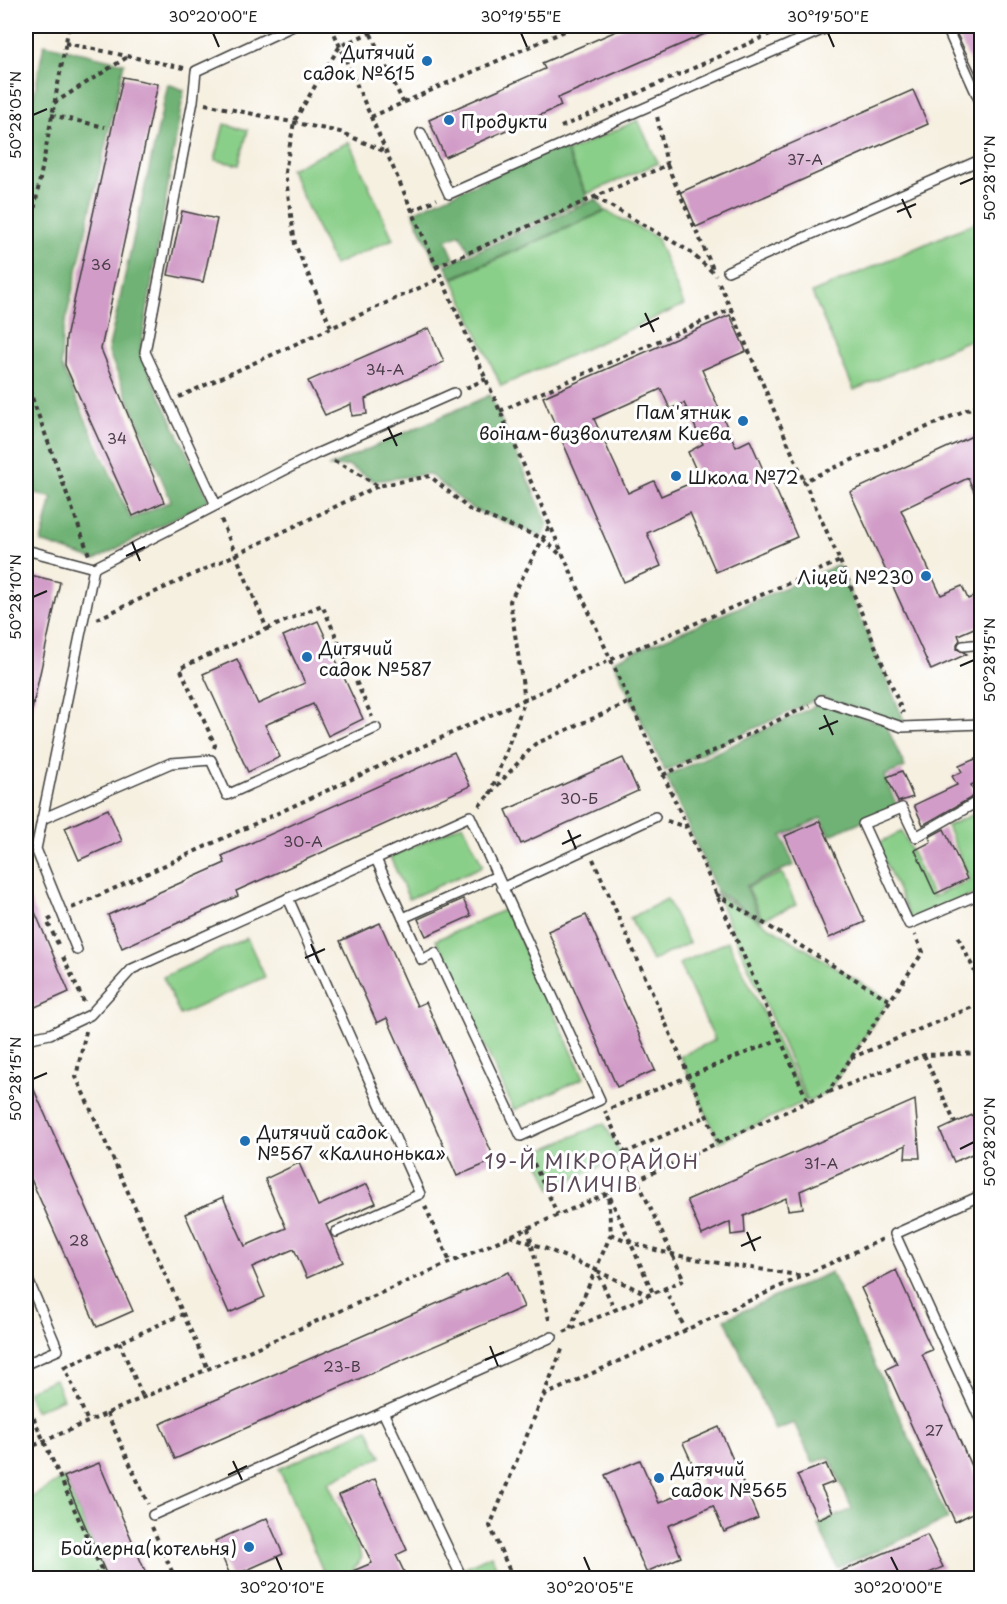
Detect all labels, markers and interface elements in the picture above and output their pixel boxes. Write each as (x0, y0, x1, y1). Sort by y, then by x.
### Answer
text: 30°20'00"E (168, 4, 258, 27)
text: 30°19'55"E (480, 4, 562, 27)
text: 30°19'50"E (787, 4, 869, 27)
place label: Дитячий садок №615 (303, 38, 415, 86)
marker: Дитячий садок №615 (420, 54, 434, 68)
text: 50°28'05"N (3, 71, 26, 159)
place label: Продукти (461, 107, 547, 134)
marker: Продукти (442, 113, 456, 127)
text: 50°28'10"N (977, 135, 1000, 221)
house number: 37-А (787, 147, 823, 170)
house number: 36 (91, 252, 111, 275)
house number: 34-А (366, 357, 404, 380)
place label: Пам'ятник воїнам-визволителям Києва (479, 398, 732, 446)
marker: Пам'ятник воїнам-визволителям Києва (736, 414, 750, 428)
house number: 34 (107, 426, 127, 449)
place label: Школа №72 (688, 463, 799, 490)
marker: Школа №72 (669, 469, 683, 483)
text: 50°28'10"N (3, 554, 26, 640)
place label: Ліцей №230 (797, 563, 914, 590)
marker: Ліцей №230 (919, 569, 933, 583)
text: 50°28'15"N (977, 618, 1000, 702)
place label: Дитячий садок №587 (318, 634, 431, 682)
marker: Дитячий садок №587 (300, 650, 314, 664)
house number: 30-Б (560, 786, 598, 809)
house number: 30-А (283, 829, 323, 852)
text: 50°28'15"N (3, 1037, 26, 1121)
text: 50°28'20"N (977, 1097, 1000, 1187)
place label: Дитячий садок №567 «Калинонька» (256, 1118, 445, 1166)
marker: Дитячий садок №567 «Калинонька» (238, 1134, 252, 1148)
district label: 19-Й МІКРОРАЙОН БІЛИЧІВ (484, 1146, 700, 1199)
house number: 31-А (804, 1151, 838, 1174)
house number: 28 (69, 1228, 89, 1251)
house number: 23-В (323, 1354, 361, 1377)
house number: 27 (925, 1418, 944, 1441)
place label: Дитячий садок №565 (670, 1455, 787, 1503)
marker: Дитячий садок №565 (652, 1471, 666, 1485)
place label: Бойлерна(котельня) (60, 1534, 237, 1561)
marker: Бойлерна(котельня) (242, 1540, 256, 1554)
text: 30°20'10"E (239, 1575, 325, 1598)
text: 30°20'05"E (546, 1575, 634, 1598)
text: 30°20'00"E (853, 1575, 943, 1598)

